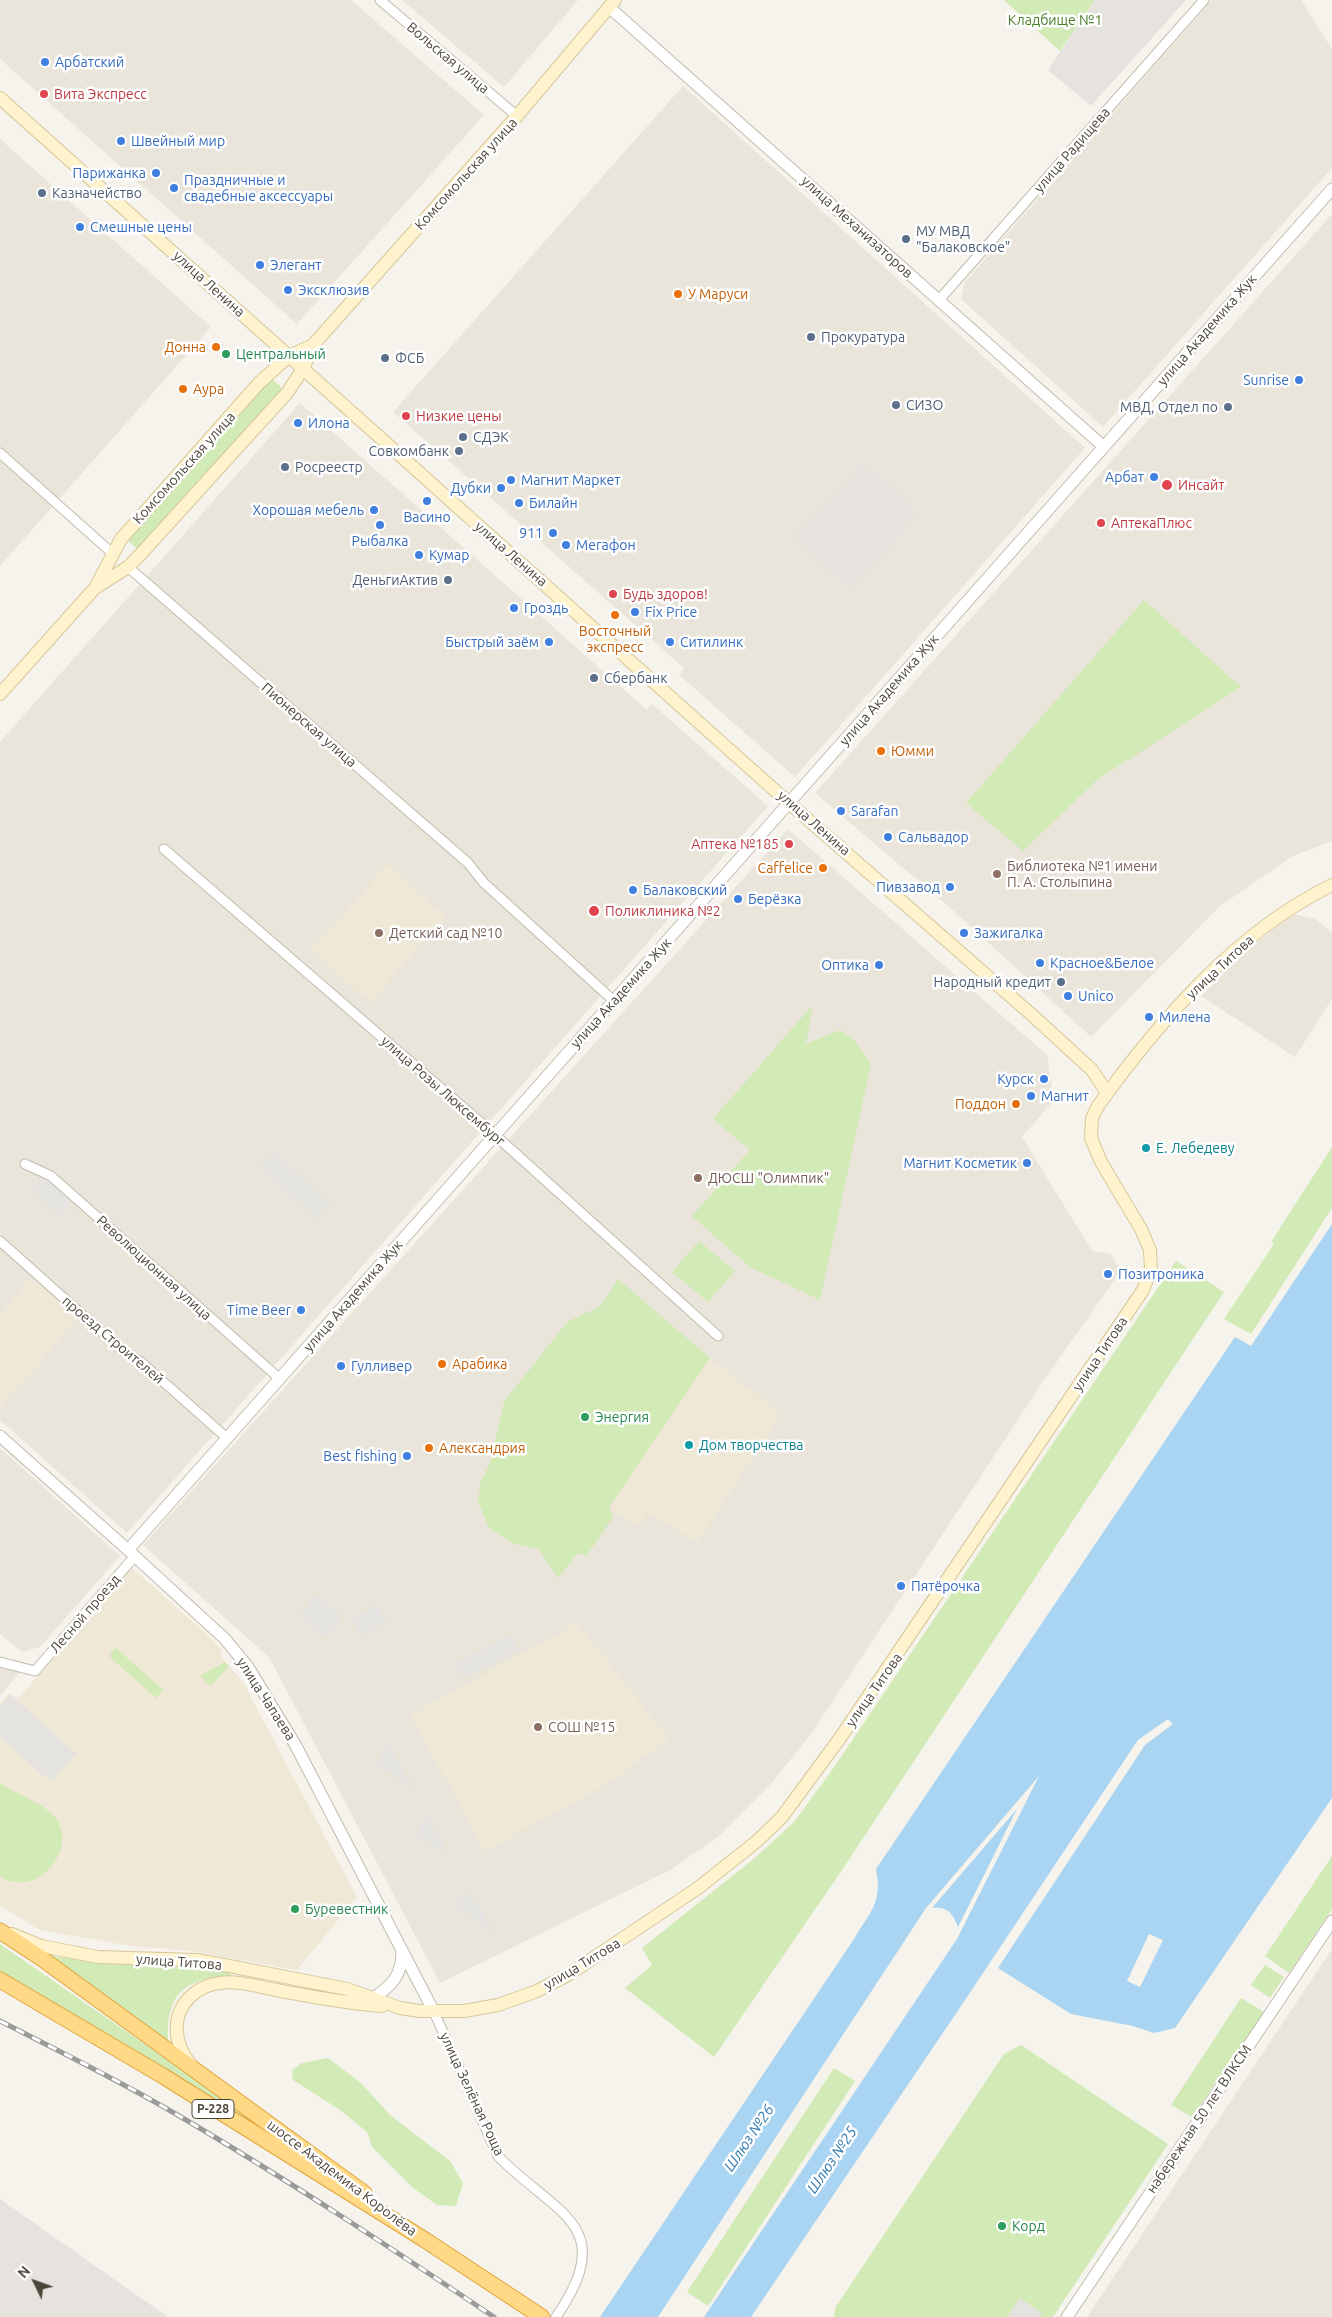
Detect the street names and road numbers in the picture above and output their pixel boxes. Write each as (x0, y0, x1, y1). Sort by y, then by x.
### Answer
street label: Вольская улица (403, 19, 493, 97)
street label: улица Радищева (1030, 104, 1114, 196)
street label: Комсомольская улица (411, 114, 521, 234)
street label: улица Механизаторов (798, 172, 916, 282)
street label: улица Ленина (170, 247, 248, 321)
street label: улица Академика Жук (1154, 271, 1260, 389)
street label: Комсомольская улица (129, 408, 239, 528)
street label: улица Ленина (471, 518, 551, 590)
street label: улица Академика Жук (836, 631, 942, 749)
street label: Пионерская улица (258, 679, 360, 771)
street label: улица Ленина (774, 787, 854, 859)
street label: улица Титова (1183, 931, 1257, 1003)
street label: улица Академика Жук (567, 934, 675, 1052)
street label: улица Розы Люксембург (377, 1032, 509, 1150)
street label: Революционная улица (93, 1212, 215, 1324)
street label: улица Академика Жук (300, 1237, 406, 1355)
street label: проезд Строителей (59, 1293, 167, 1387)
street label: улица Титова (1069, 1314, 1131, 1394)
street label: Лесной проезд (46, 1571, 124, 1657)
street label: улица Титова (842, 1650, 906, 1730)
street label: улица Чапаева (233, 1654, 299, 1744)
street label: улица Титова (541, 1935, 623, 1993)
street label: улица Титова (135, 1951, 223, 1973)
street label: улица Зелёная Роща (436, 2030, 508, 2158)
street label: набережная 50 лет ВЛКСМ (1143, 2042, 1255, 2196)
road number: Р-228 (192, 2100, 234, 2118)
street label: шоссе Академика Королёва (264, 2116, 420, 2240)

